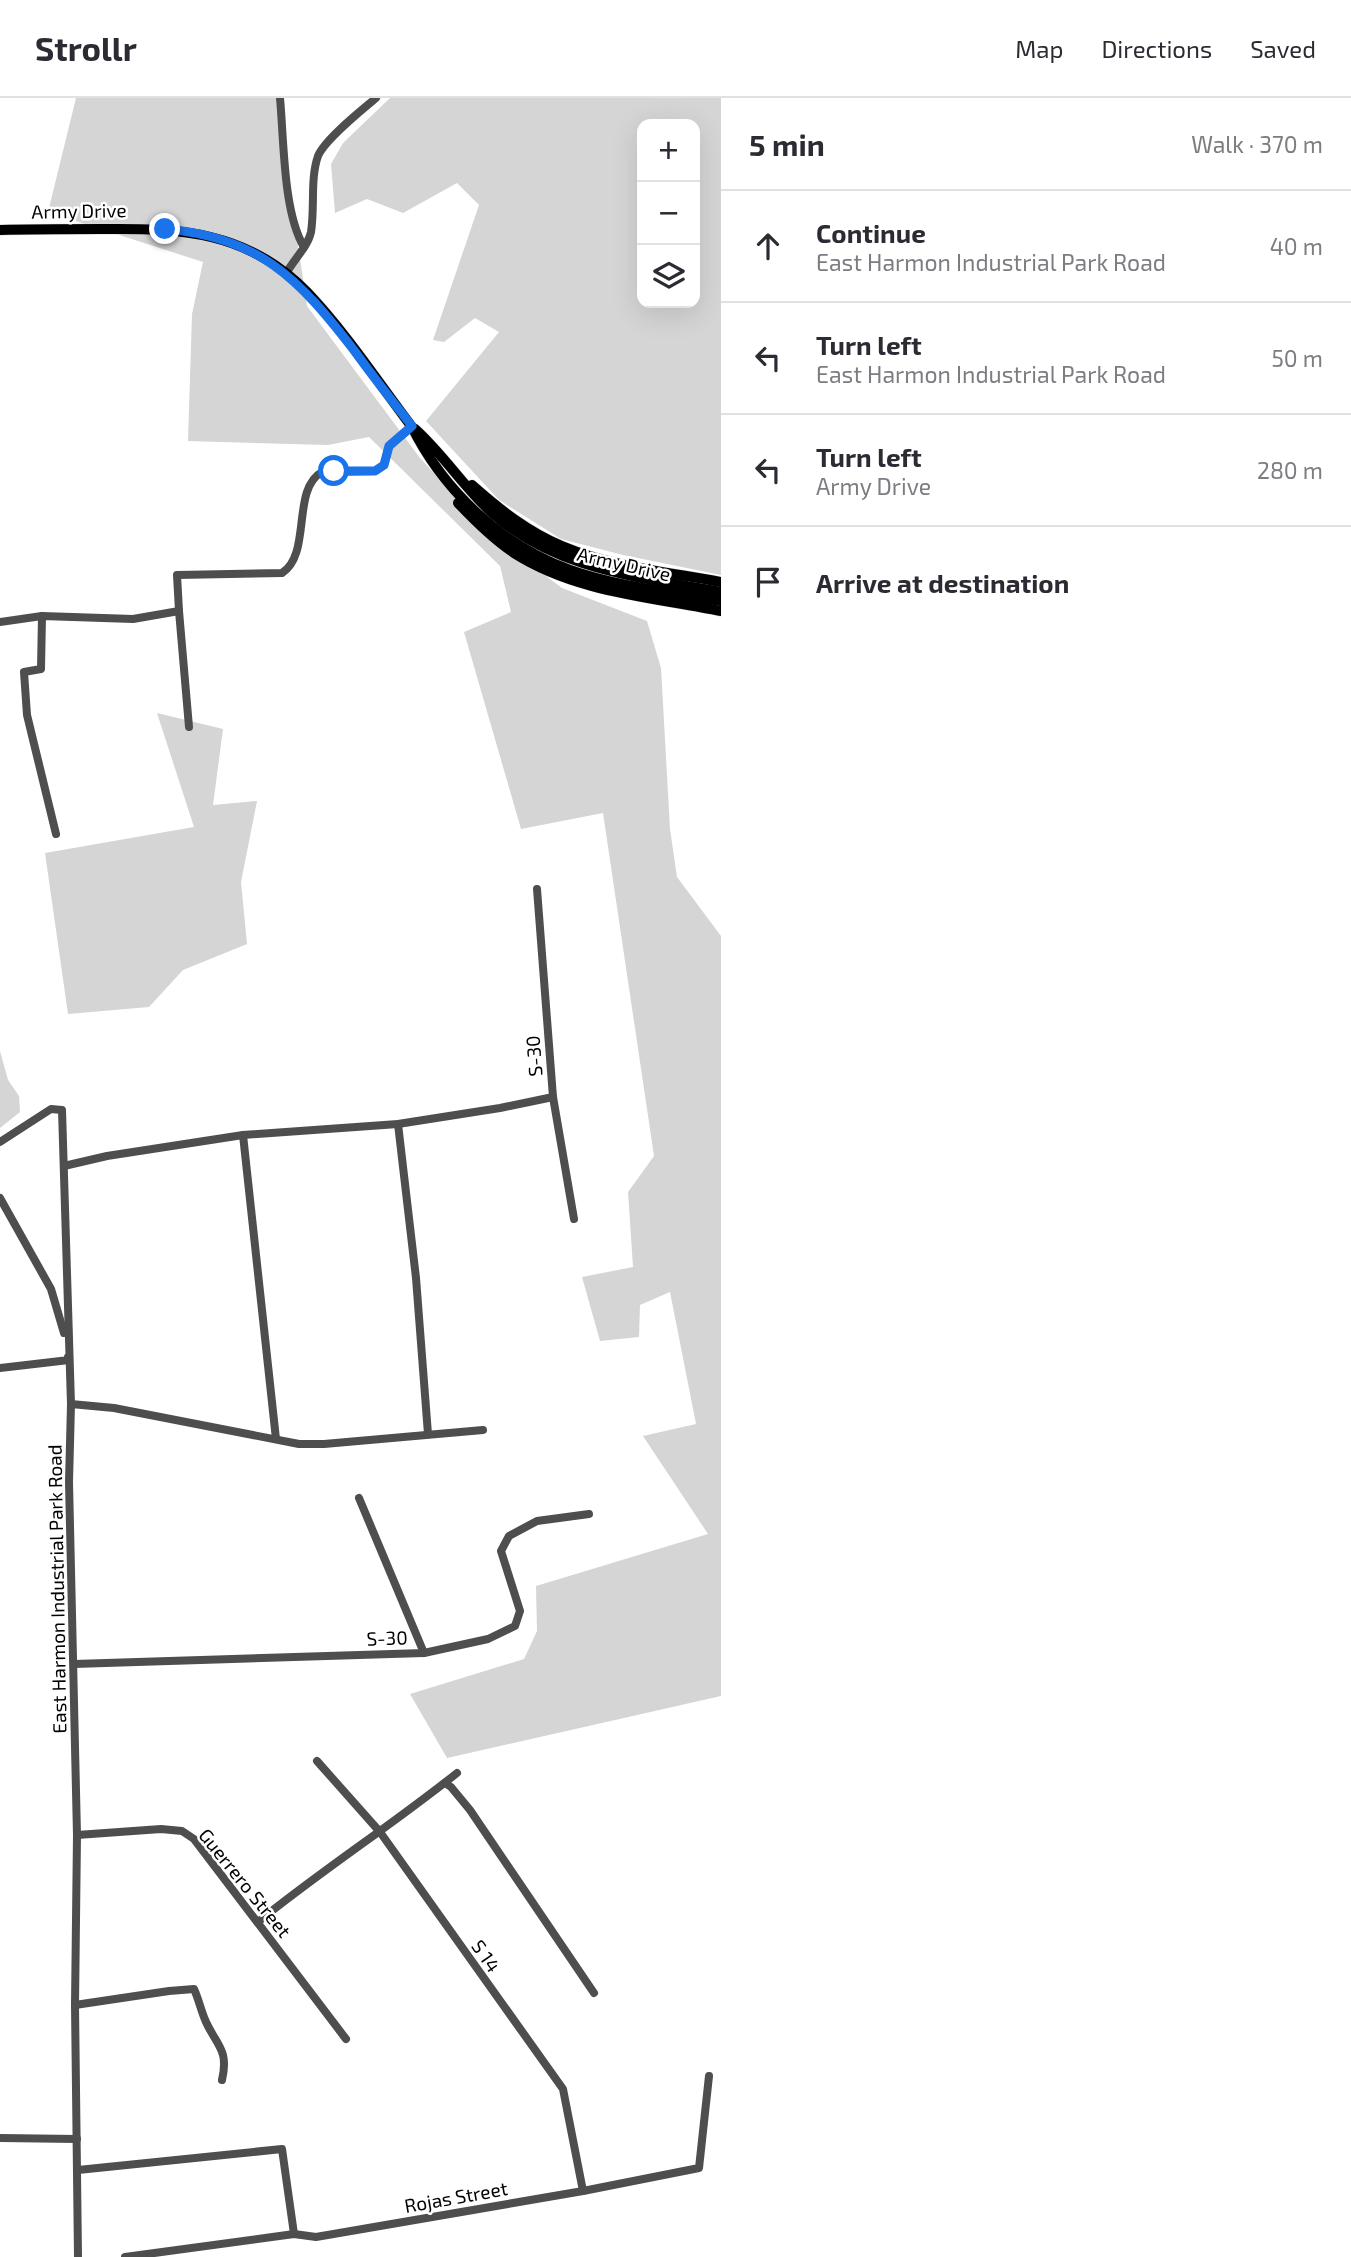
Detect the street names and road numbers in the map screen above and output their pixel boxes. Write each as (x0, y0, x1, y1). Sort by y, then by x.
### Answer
street label: Army Drive (31, 198, 127, 223)
street label: Army Drive (575, 542, 673, 585)
street label: S-30 (521, 1035, 546, 1077)
street label: East Harmon Industrial Park Road (42, 1444, 71, 1734)
street label: S-30 (366, 1625, 408, 1650)
street label: Guerrero Street (194, 1824, 296, 1942)
street label: S 14 (467, 1935, 506, 1976)
street label: Rojas Street (403, 2176, 509, 2217)

